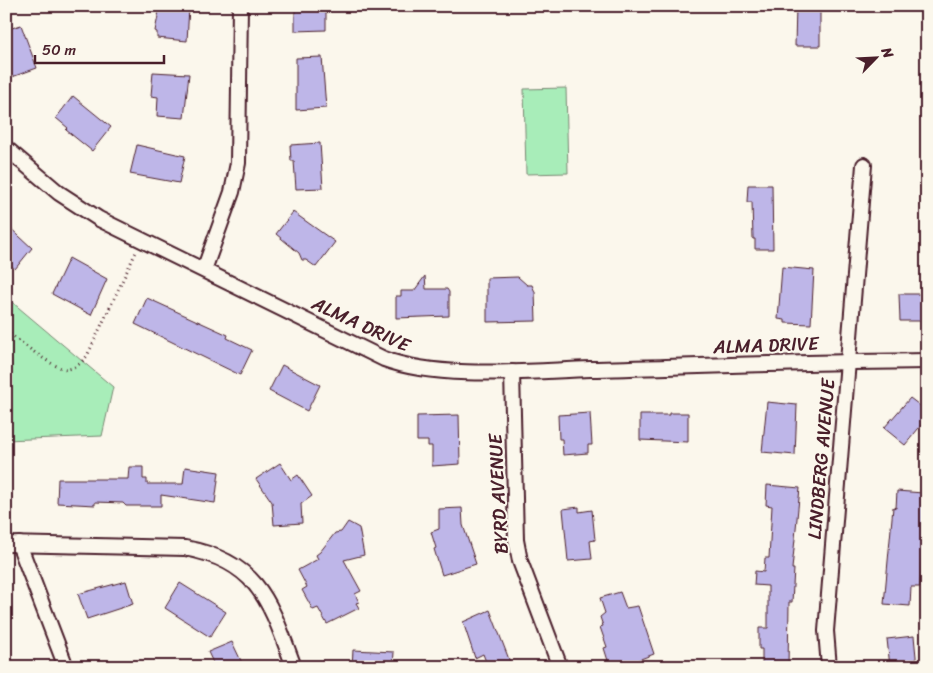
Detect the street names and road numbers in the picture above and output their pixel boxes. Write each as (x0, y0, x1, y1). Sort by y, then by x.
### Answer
street label: ALMA DRIVE (305, 286, 417, 362)
street label: ALMA DRIVE (712, 327, 821, 363)
street label: LINDBERG AVENUE (798, 376, 845, 541)
street label: BYRD AVENUE (478, 432, 518, 555)

